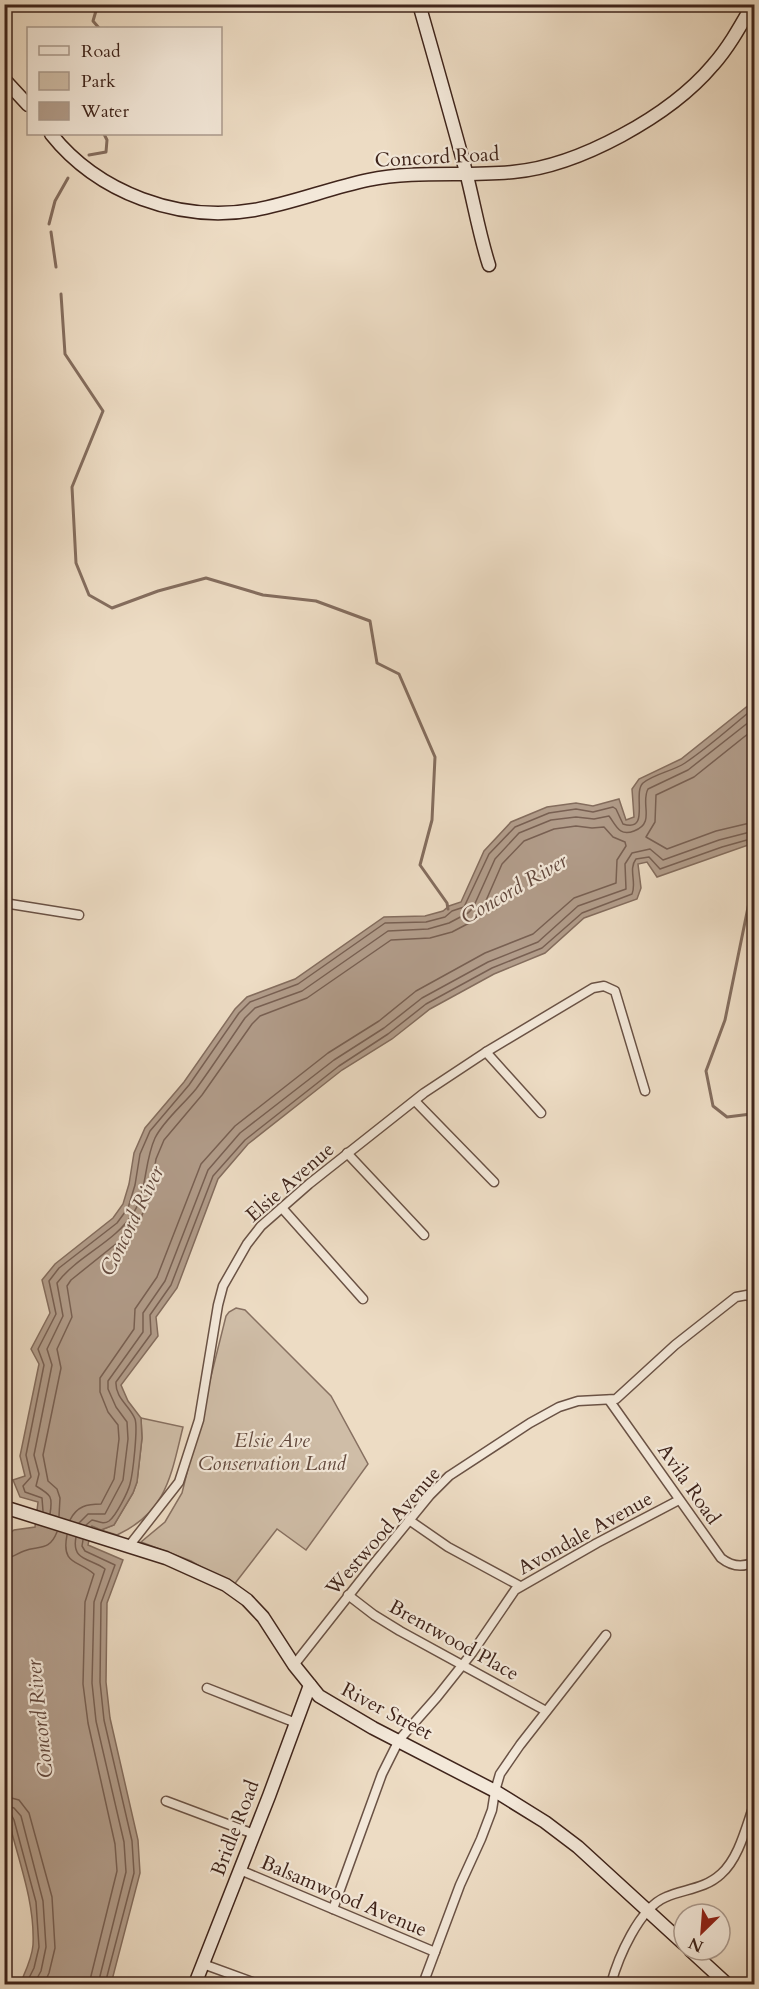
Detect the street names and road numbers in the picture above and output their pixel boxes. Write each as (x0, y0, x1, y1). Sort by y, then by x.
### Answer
street label: Concord Road (374, 140, 500, 174)
street label: Elsie Avenue (240, 1136, 340, 1228)
street label: Avila Road (651, 1438, 727, 1530)
street label: Westwood Avenue (319, 1461, 447, 1602)
street label: Avondale Avenue (513, 1485, 657, 1581)
street label: Brentwood Place (384, 1593, 524, 1687)
street label: River Street (337, 1676, 438, 1747)
street label: Bridle Road (204, 1776, 266, 1880)
street label: Balsamwood Avenue (257, 1849, 431, 1943)

